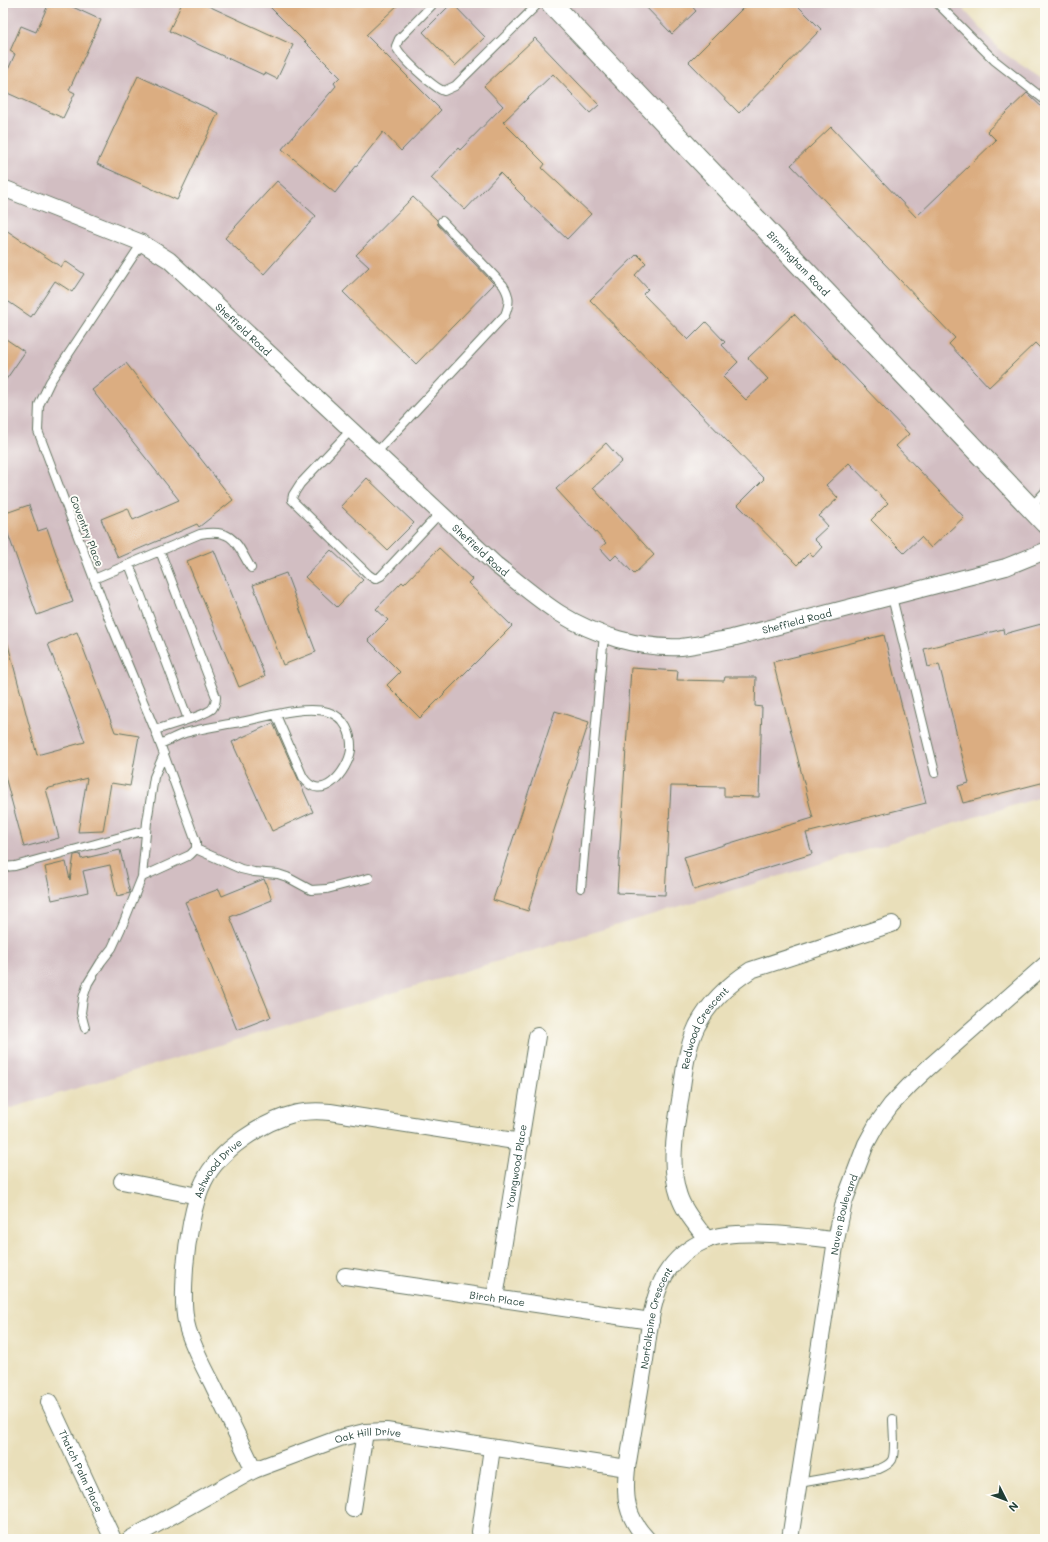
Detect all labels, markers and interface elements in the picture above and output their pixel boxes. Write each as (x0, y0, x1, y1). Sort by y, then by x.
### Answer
street label: Birmingham Road (764, 228, 833, 299)
street label: Sheffield Road (212, 300, 274, 359)
street label: Coventry Place (67, 494, 107, 568)
street label: Sheffield Road (449, 521, 512, 579)
street label: Sheffield Road (760, 605, 833, 637)
street label: Redwood Crescent (678, 983, 731, 1071)
street label: Youngwood Place (502, 1123, 530, 1210)
street label: Ashwood Drive (191, 1135, 245, 1200)
street label: Naven Boulevard (827, 1172, 861, 1256)
street label: Norfolkpine Crescent (637, 1264, 676, 1370)
street label: Birch Place (469, 1287, 526, 1309)
street label: Oak Hill Drive (332, 1424, 402, 1446)
street label: Thatch Palm Place (56, 1427, 106, 1514)
north arrow (986, 1480, 1026, 1520)
text: N (1005, 1499, 1022, 1515)

